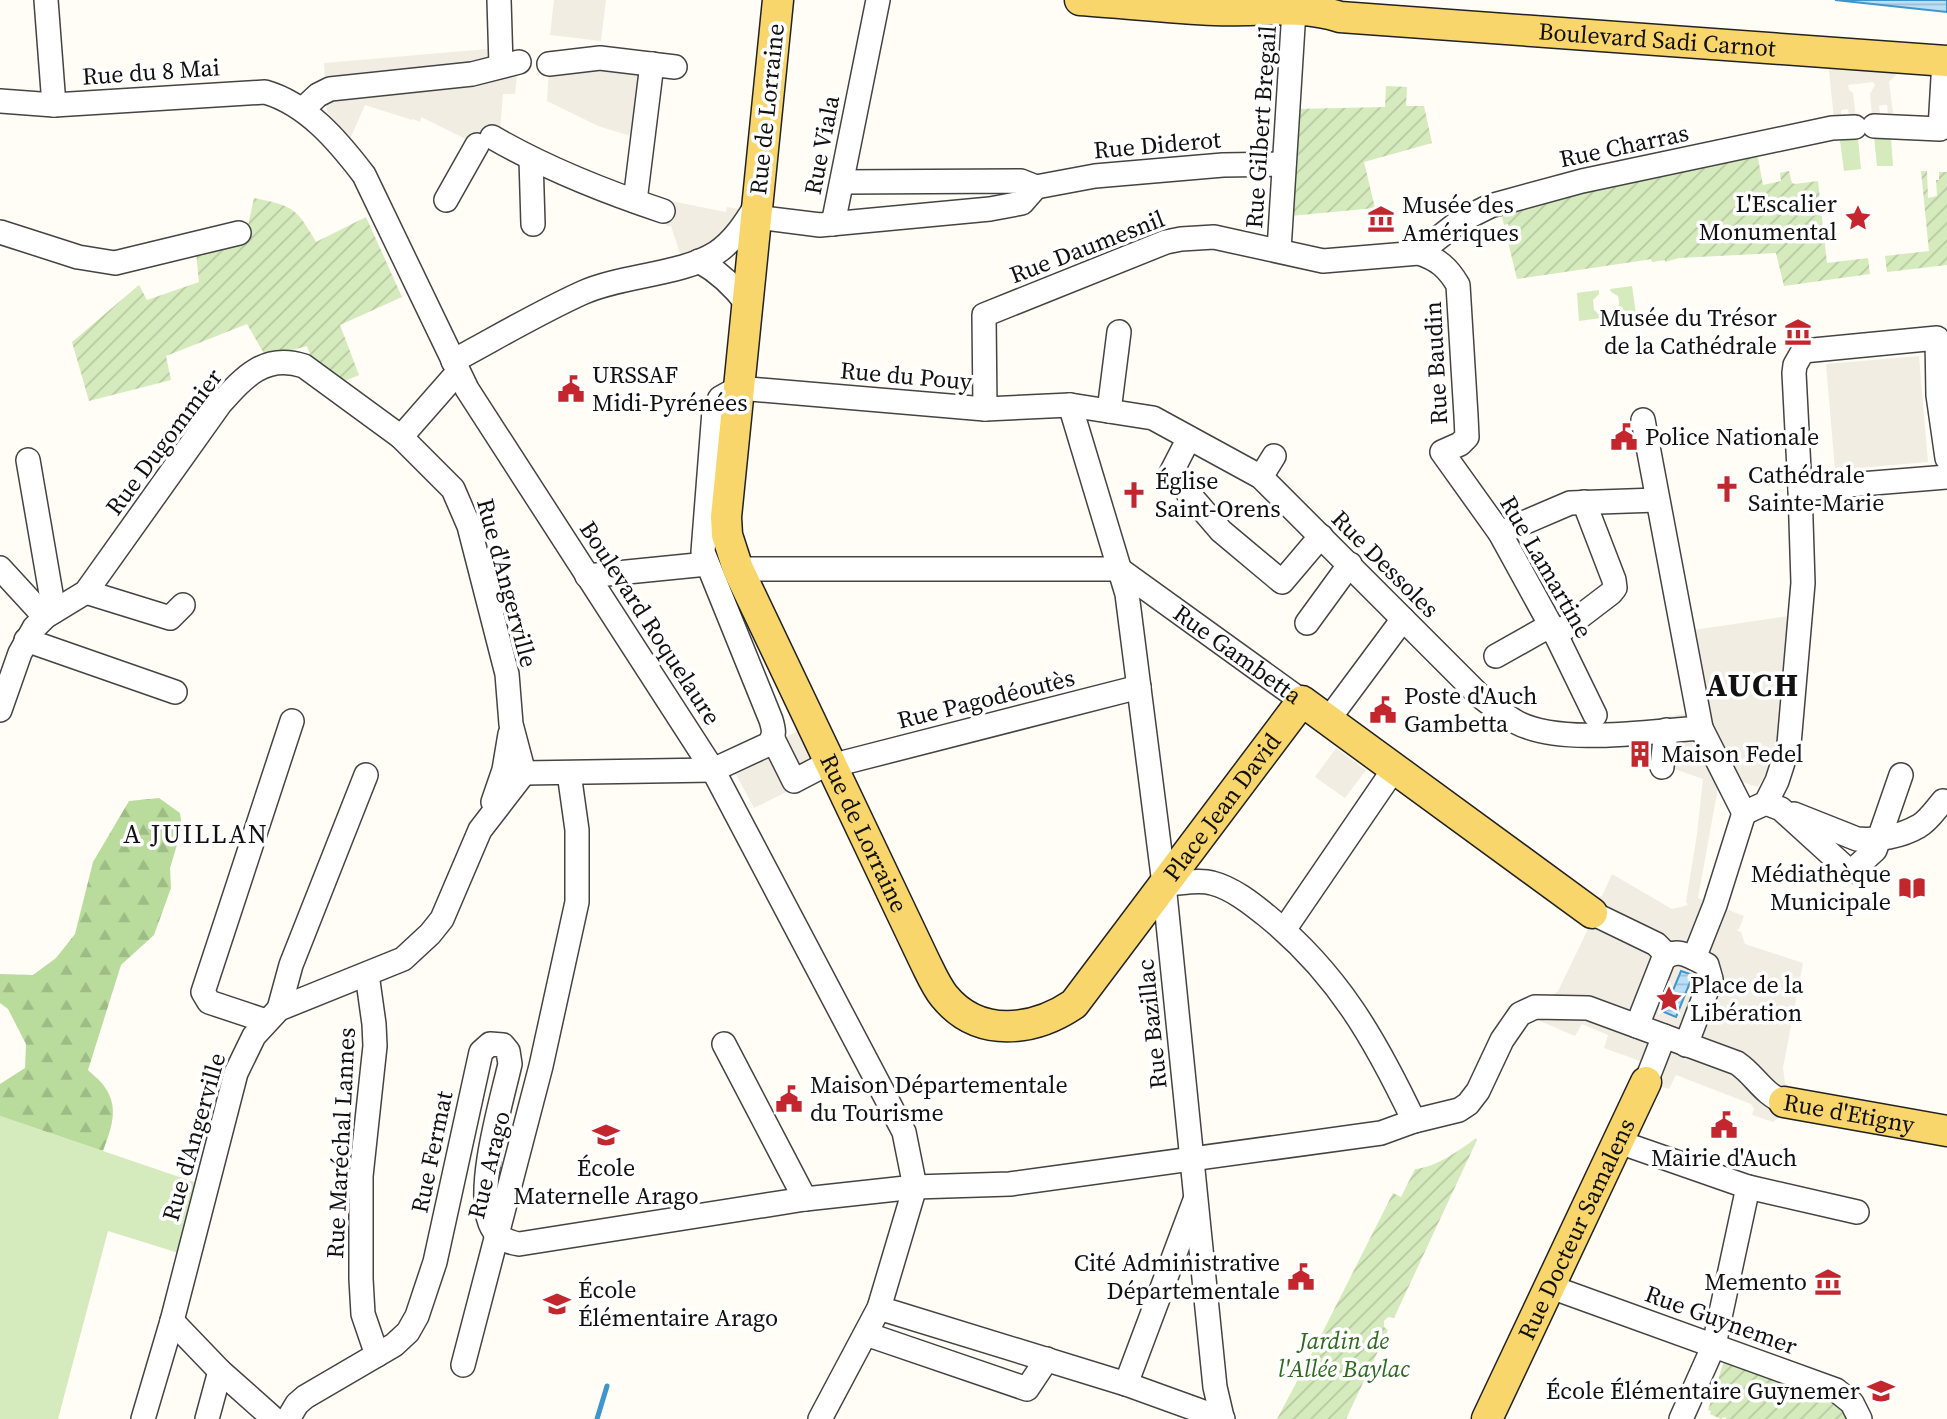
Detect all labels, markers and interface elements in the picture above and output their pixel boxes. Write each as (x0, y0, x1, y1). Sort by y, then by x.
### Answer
street label: Boulevard Sadi Carnot (1537, 14, 1777, 65)
street label: Rue de Lorraine (741, 22, 792, 196)
street label: Rue Gilbert Bregail (1237, 24, 1284, 230)
street label: Rue du 8 Mai (81, 50, 221, 93)
street label: Rue Viala (796, 92, 847, 197)
street label: Rue Charras (1556, 116, 1692, 175)
street label: Rue Diderot (1092, 122, 1222, 167)
place label: L'Escalier Monumental (1699, 187, 1837, 248)
place label: Musée des Amériques (1402, 188, 1519, 249)
street label: Rue Daumesnil (1005, 202, 1169, 291)
place icon: L'Escalier Monumental (1843, 203, 1873, 233)
museum icon: Musée des Amériques (1366, 204, 1396, 234)
street label: Rue Baudin (1416, 301, 1455, 425)
place label: Musée du Trésor de la Cathédrale (1599, 301, 1777, 362)
museum icon: Musée du Trésor de la Cathédrale (1783, 317, 1813, 347)
street label: Rue du Pouy (839, 353, 974, 398)
place label: URSSAF Midi-Pyrénées (592, 358, 748, 419)
street label: Rue Dugommier (97, 362, 230, 522)
public building icon: URSSAF Midi-Pyrénées (556, 374, 586, 404)
place label: Police Nationale (1645, 420, 1819, 453)
public building icon: Police Nationale (1609, 422, 1639, 452)
place label: Cathédrale Sainte-Marie (1748, 458, 1884, 519)
place label: Église Saint-Orens (1155, 464, 1281, 525)
church icon: Cathédrale Sainte-Marie (1712, 474, 1742, 504)
church icon: Église Saint-Orens (1119, 480, 1149, 510)
street label: Rue Lamartine (1492, 489, 1601, 644)
street label: Rue d'Angerville (469, 495, 546, 671)
street label: Rue Dessoles (1324, 503, 1446, 625)
street label: Boulevard Roquelaure (572, 514, 729, 731)
street label: Rue Gambetta (1167, 596, 1309, 712)
street label: Rue Pagodéoutès (894, 661, 1078, 736)
district label: AUCH (1706, 663, 1800, 707)
place label: Poste d'Auch Gambetta (1404, 679, 1537, 740)
public building icon: Poste d'Auch Gambetta (1368, 695, 1398, 725)
street label: Place Jean David (1155, 726, 1289, 888)
place label: Maison Fedel (1661, 737, 1803, 770)
building icon: Maison Fedel (1625, 739, 1655, 769)
street label: Rue de Lorraine (812, 748, 916, 918)
district label: A JUILLAN (123, 816, 269, 852)
place label: Médiathèque Municipale (1751, 857, 1891, 918)
library icon: Médiathèque Municipale (1897, 873, 1927, 903)
street label: Rue Bazillac (1128, 958, 1175, 1091)
place label: Place de la Libération (1690, 968, 1804, 1029)
place icon: Place de la Libération (1654, 984, 1684, 1014)
street label: Rue Maréchal Lannes (318, 1027, 363, 1259)
street label: Rue d'Angerville (154, 1049, 233, 1225)
place label: Maison Départementale du Tourisme (810, 1068, 1068, 1129)
public building icon: Maison Départementale du Tourisme (774, 1084, 804, 1114)
street label: Rue d'Etigny (1781, 1085, 1918, 1141)
street label: Rue Fermat (402, 1088, 461, 1216)
street label: Rue Arago (459, 1107, 518, 1222)
public building icon: Mairie d'Auch (1709, 1110, 1739, 1140)
street label: Rue Docteur Samalens (1510, 1113, 1643, 1345)
school or university icon: École Maternelle Arago (591, 1120, 621, 1150)
place label: Mairie d'Auch (1651, 1141, 1797, 1174)
place label: École Maternelle Arago (513, 1151, 699, 1212)
place label: Cité Administrative Départementale (1074, 1246, 1280, 1307)
public building icon: Cité Administrative Départementale (1286, 1262, 1316, 1292)
place label: Memento (1704, 1265, 1807, 1298)
museum icon: Memento (1813, 1267, 1843, 1297)
place label: École Élémentaire Arago (578, 1273, 778, 1334)
street label: Rue Guynemer (1640, 1277, 1802, 1362)
school or university icon: École Élémentaire Arago (542, 1289, 572, 1319)
park label: Jardin de l'Allée Baylac (1278, 1324, 1410, 1385)
place label: École Élémentaire Guynemer (1546, 1374, 1860, 1407)
school or university icon: École Élémentaire Guynemer (1866, 1376, 1896, 1406)

